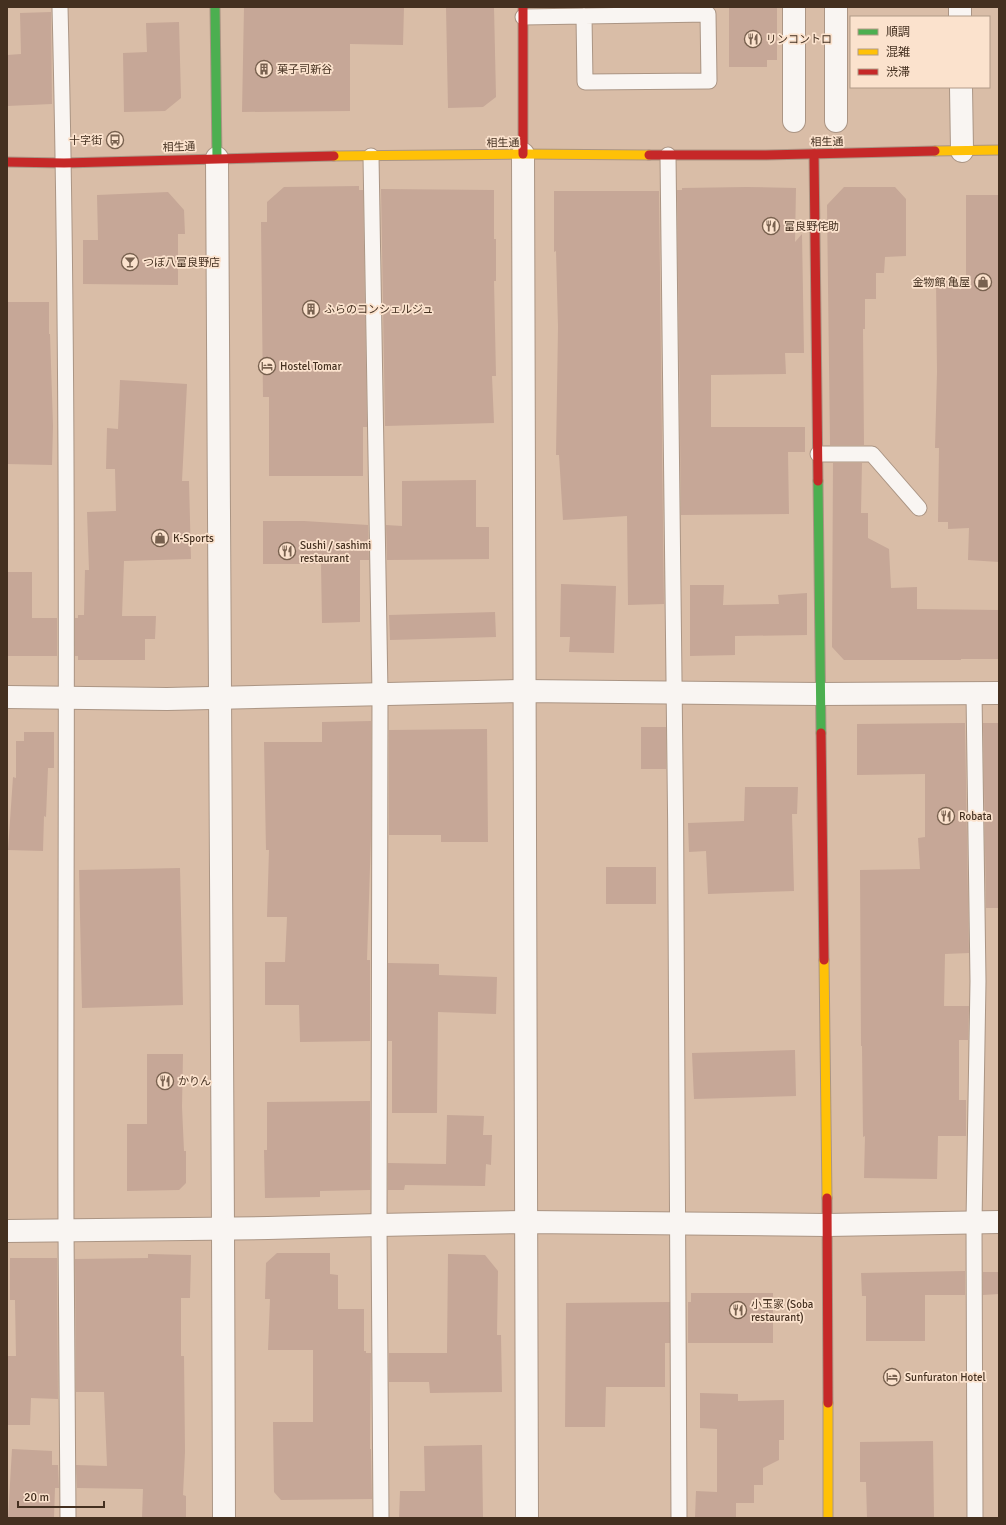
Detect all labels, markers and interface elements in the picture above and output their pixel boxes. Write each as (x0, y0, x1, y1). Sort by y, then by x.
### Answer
legend (850, 16, 990, 88)
text: 順調 (886, 25, 910, 40)
restaurant icon: リンコントロ (743, 29, 763, 49)
place label: リンコントロ (766, 33, 832, 46)
text: 混雑 (886, 45, 910, 60)
building icon: 菓子司新谷 (254, 59, 274, 79)
place label: 菓子司新谷 (277, 63, 332, 76)
text: 渋滞 (886, 65, 910, 80)
bus stop icon: 十字街 (105, 130, 125, 150)
place label: 十字街 (69, 134, 102, 147)
street label: 相生通 (810, 135, 844, 149)
street label: 相生通 (486, 136, 520, 150)
street label: 相生通 (162, 140, 196, 154)
restaurant icon: 富良野侘助 (761, 216, 781, 236)
place label: 富良野侘助 (784, 220, 839, 233)
bar icon: つぼ八富良野店 (120, 252, 140, 272)
place label: つぼ八富良野店 (143, 256, 220, 269)
shop icon: 金物館 亀屋 (973, 272, 993, 292)
place label: 金物館 亀屋 (913, 276, 970, 289)
building icon: ふらのコンシェルジュ (301, 299, 321, 319)
place label: ふらのコンシェルジュ (324, 303, 433, 316)
hotel icon: Hostel Tomar (257, 356, 277, 376)
place label: Hostel Tomar (280, 360, 341, 373)
shop icon: K-Sports (150, 528, 170, 548)
place label: K-Sports (173, 532, 214, 545)
place label: Sushi / sashimi restaurant (300, 539, 371, 565)
restaurant icon: Sushi / sashimi restaurant (277, 541, 297, 561)
restaurant icon: Robata (936, 806, 956, 826)
place label: Robata (959, 810, 992, 823)
restaurant icon: かりん (155, 1071, 175, 1091)
place label: かりん (178, 1075, 211, 1088)
place label: 小玉家 (Soba restaurant) (751, 1298, 814, 1324)
restaurant icon: 小玉家 (Soba restaurant) (728, 1300, 748, 1320)
hotel icon: Sunfuraton Hotel (882, 1367, 902, 1387)
place label: Sunfuraton Hotel (905, 1371, 986, 1384)
scale bar (18, 1483, 104, 1509)
text: 20 m (24, 1490, 49, 1505)

